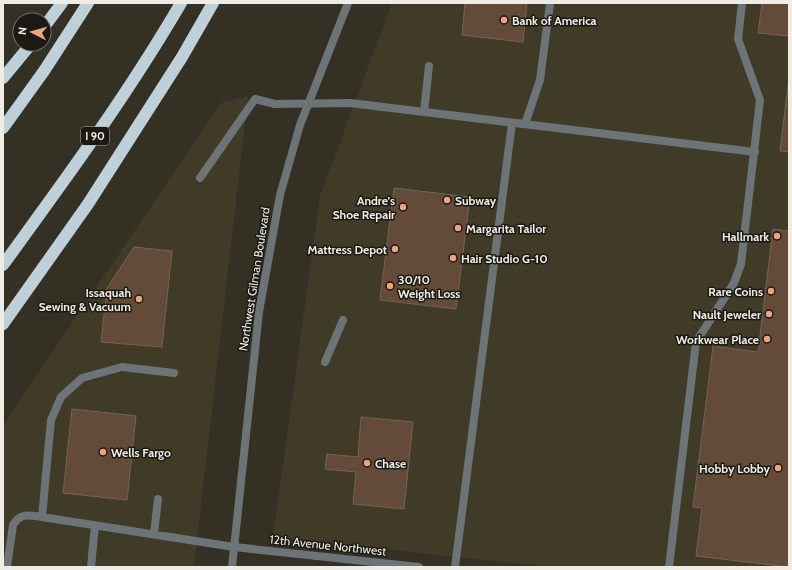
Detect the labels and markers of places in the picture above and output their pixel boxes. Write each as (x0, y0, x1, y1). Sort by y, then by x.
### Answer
place label: Bank of America (512, 13, 597, 28)
marker: Bank of America (499, 15, 509, 25)
place label: Andre’s Shoe Repair (333, 193, 395, 222)
place label: Subway (455, 193, 497, 208)
marker: Subway (442, 195, 452, 205)
marker: Andre’s Shoe Repair (398, 202, 408, 212)
place label: Margarita Tailor (466, 221, 546, 236)
marker: Margarita Tailor (453, 223, 463, 233)
place label: Hallmark (722, 229, 769, 244)
marker: Hallmark (772, 231, 782, 241)
place label: Mattress Depot (308, 242, 387, 257)
marker: Mattress Depot (390, 244, 400, 254)
place label: Hair Studio G-10 (461, 251, 548, 266)
marker: Hair Studio G-10 (448, 253, 458, 263)
place label: 30/10 Weight Loss (398, 272, 460, 301)
marker: 30/10 Weight Loss (385, 281, 395, 291)
place label: Rare Coins (708, 284, 763, 299)
place label: Issaquah Sewing & Vacuum (39, 285, 131, 314)
marker: Rare Coins (766, 286, 776, 296)
marker: Issaquah Sewing & Vacuum (134, 294, 144, 304)
place label: Nault Jeweler (693, 307, 761, 322)
marker: Nault Jeweler (764, 309, 774, 319)
place label: Workwear Place (676, 332, 759, 347)
marker: Workwear Place (762, 334, 772, 344)
place label: Wells Fargo (111, 445, 171, 460)
marker: Wells Fargo (98, 447, 108, 457)
place label: Chase (375, 456, 406, 471)
marker: Chase (362, 458, 372, 468)
place label: Hobby Lobby (699, 461, 771, 476)
marker: Hobby Lobby (773, 463, 783, 473)

